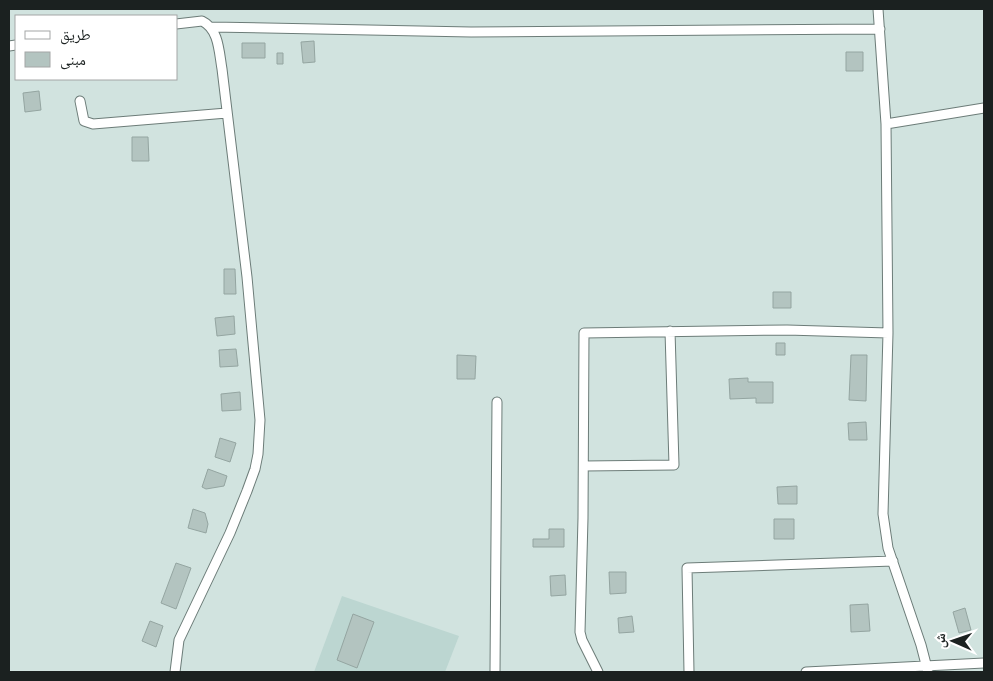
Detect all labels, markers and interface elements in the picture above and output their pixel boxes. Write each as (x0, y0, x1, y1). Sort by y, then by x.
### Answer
legend (15, 15, 178, 80)
text: طريق (60, 26, 91, 45)
text: مبنى (60, 51, 86, 70)
north arrow (928, 616, 978, 666)
text: ش (932, 633, 949, 648)

